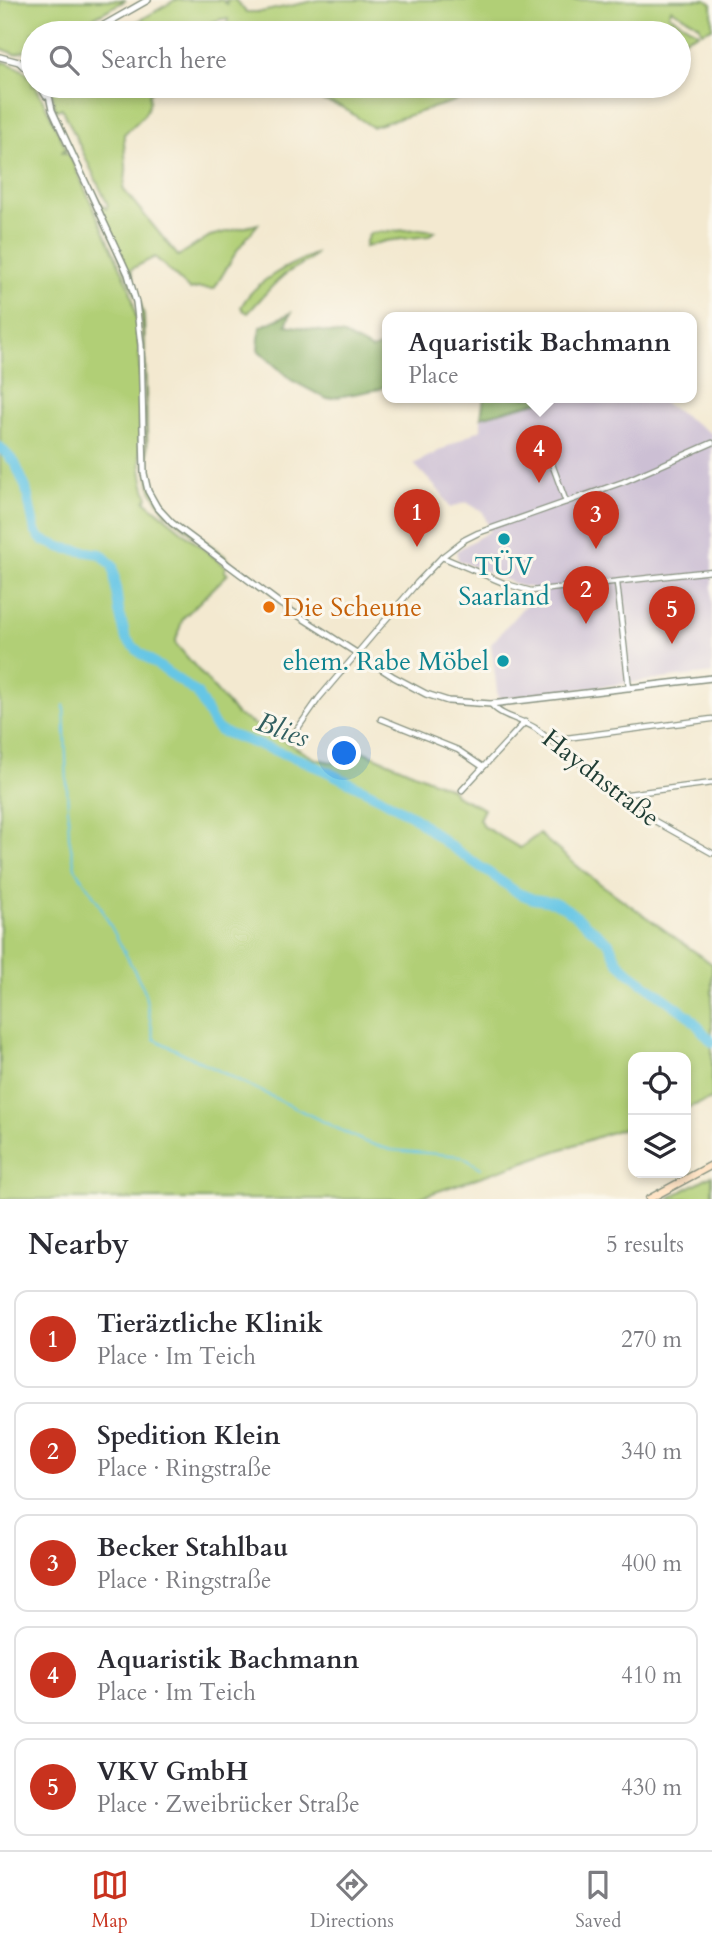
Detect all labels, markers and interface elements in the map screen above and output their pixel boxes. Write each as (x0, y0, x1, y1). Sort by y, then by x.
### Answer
search box (21, 21, 691, 98)
icon: search (45, 41, 83, 79)
text: Search here (101, 42, 227, 77)
popup (382, 312, 697, 403)
text: Aquaristik Bachmann (408, 325, 671, 360)
text: Place (408, 360, 459, 391)
pin: 4 (516, 425, 562, 483)
pin: 1 (394, 489, 440, 547)
pin: 3 (573, 491, 619, 549)
marker: TÜV Saarland (496, 531, 512, 547)
place label: TÜV Saarland (458, 549, 550, 614)
pin: 2 (563, 566, 609, 624)
pin: 5 (649, 586, 695, 644)
place label: Die Scheune (283, 590, 422, 625)
marker: Die Scheune (261, 599, 277, 615)
place label: ehem. Rabe Möbel (283, 644, 489, 679)
marker: ehem. Rabe Möbel (495, 653, 511, 669)
water label: Blies (251, 703, 315, 757)
street label: Haydnstraße (535, 721, 667, 835)
your location (327, 736, 361, 770)
map controls (628, 1052, 691, 1178)
button: locate (628, 1052, 691, 1115)
button: layers (628, 1115, 691, 1178)
text: Nearby (28, 1224, 129, 1265)
text: 5 results (606, 1229, 684, 1260)
text: Tieräztliche Klinik (97, 1306, 323, 1341)
text: 1 (47, 1324, 59, 1355)
text: 270 m (621, 1324, 682, 1355)
text: Place · Im Teich (97, 1341, 256, 1372)
text: Spedition Klein (97, 1418, 281, 1453)
text: 2 (47, 1436, 59, 1467)
text: 340 m (621, 1436, 682, 1467)
text: Place · Ringstraße (97, 1453, 271, 1484)
text: Becker Stahlbau (97, 1530, 288, 1565)
text: 3 (47, 1548, 59, 1579)
text: 400 m (621, 1548, 682, 1579)
text: Place · Ringstraße (97, 1565, 271, 1596)
text: Aquaristik Bachmann (97, 1642, 359, 1677)
text: 4 (47, 1660, 59, 1691)
text: 410 m (621, 1660, 682, 1691)
text: Place · Im Teich (97, 1677, 256, 1708)
text: VKV GmbH (97, 1754, 248, 1789)
text: 5 (47, 1772, 59, 1803)
text: 430 m (621, 1772, 682, 1803)
text: Place · Zweibrücker Straße (97, 1789, 360, 1820)
tab: Map (91, 1866, 129, 1934)
tab: Directions (310, 1866, 394, 1934)
tab: Saved (575, 1866, 621, 1934)

